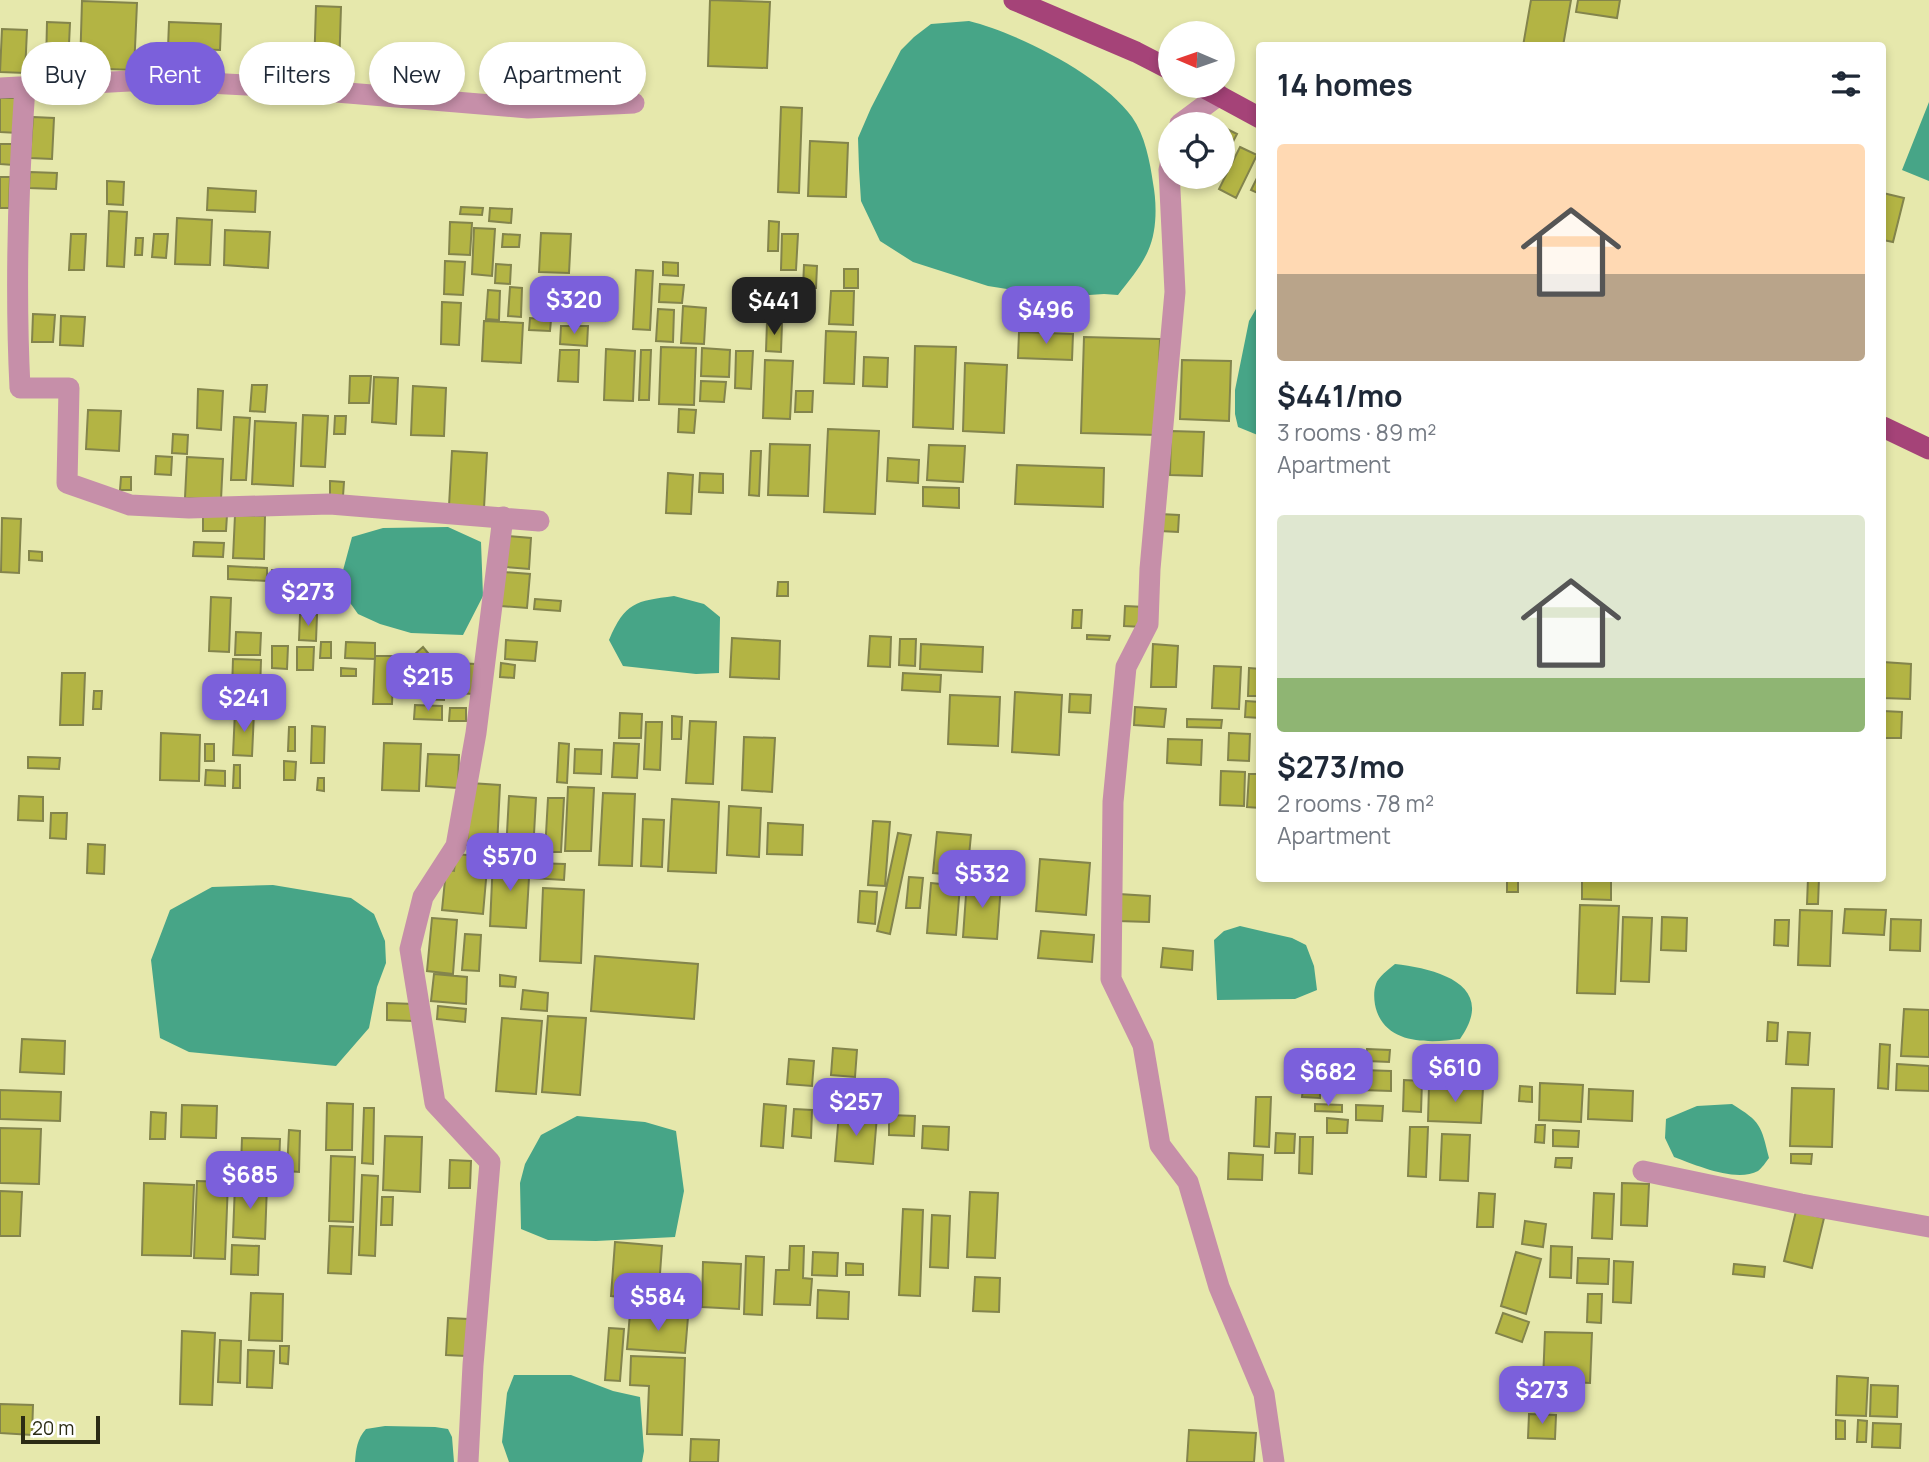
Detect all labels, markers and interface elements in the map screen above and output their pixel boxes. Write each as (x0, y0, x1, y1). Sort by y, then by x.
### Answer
north arrow (1158, 21, 1236, 98)
map controls (1158, 21, 1235, 189)
chip: Buy (21, 42, 111, 105)
chip: Rent (125, 42, 225, 105)
chip: Filters (239, 42, 355, 105)
chip: New (369, 42, 465, 105)
chip: Apartment (479, 42, 646, 105)
text: 14 homes (1277, 64, 1413, 105)
icon: filters (1827, 65, 1865, 103)
button: locate (1158, 112, 1235, 189)
icon: home (1508, 189, 1634, 315)
pin: $320 (533, 276, 615, 336)
pin: $441 (733, 278, 815, 337)
text: $320 (546, 283, 602, 315)
text: $441 (748, 284, 800, 316)
pin: $496 (1005, 286, 1087, 346)
text: $496 (1018, 293, 1074, 325)
text: $441/mo (1277, 375, 1402, 416)
text: 3 rooms · 89 m² (1277, 416, 1437, 448)
text: Apartment (1277, 448, 1391, 480)
icon: home (1508, 560, 1634, 686)
pin: $273 (267, 568, 349, 628)
text: $273 (281, 575, 335, 607)
pin: $215 (387, 654, 469, 713)
text: $215 (402, 660, 454, 692)
pin: $241 (203, 674, 285, 734)
text: $241 (218, 681, 270, 713)
text: $273/mo (1277, 746, 1405, 787)
text: 2 rooms · 78 m² (1277, 787, 1434, 819)
text: Apartment (1277, 819, 1391, 851)
pin: $570 (469, 834, 551, 893)
text: $570 (482, 840, 538, 872)
pin: $532 (941, 850, 1023, 910)
text: $532 (955, 857, 1010, 889)
pin: $610 (1414, 1044, 1496, 1104)
pin: $682 (1287, 1048, 1369, 1108)
text: $610 (1428, 1051, 1482, 1083)
text: $682 (1300, 1055, 1356, 1087)
pin: $257 (815, 1078, 897, 1138)
text: $257 (829, 1085, 883, 1117)
pin: $685 (209, 1152, 291, 1211)
text: $685 (222, 1158, 278, 1190)
pin: $584 (617, 1274, 699, 1333)
text: $584 (630, 1280, 686, 1312)
pin: $273 (1501, 1366, 1583, 1426)
text: $273 (1515, 1373, 1569, 1405)
scale bar (21, 1413, 100, 1445)
text: 20 m (32, 1415, 74, 1441)

